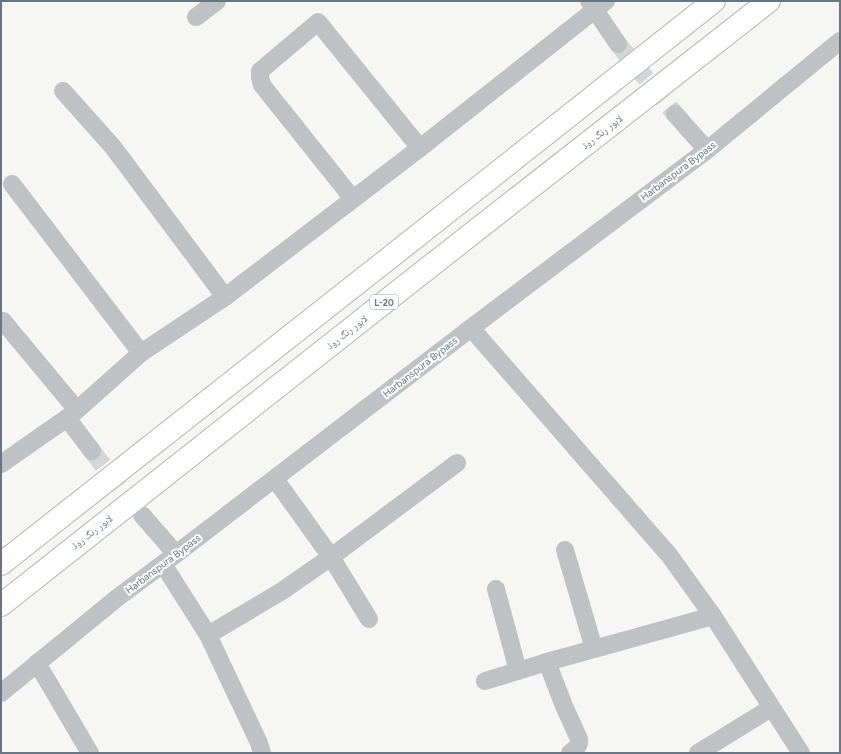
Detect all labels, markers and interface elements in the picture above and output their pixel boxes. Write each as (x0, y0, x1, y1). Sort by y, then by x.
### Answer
street label: لاہور رنگ روڈ (579, 112, 625, 152)
street label: Harbanspura Bypass (638, 138, 719, 204)
road number: L-20 (370, 295, 398, 309)
street label: لاہور رنگ روڈ (324, 312, 370, 352)
street label: Harbanspura Bypass (380, 334, 460, 400)
street label: لاہور رنگ روڈ (69, 512, 115, 552)
street label: Harbanspura Bypass (123, 531, 204, 597)

